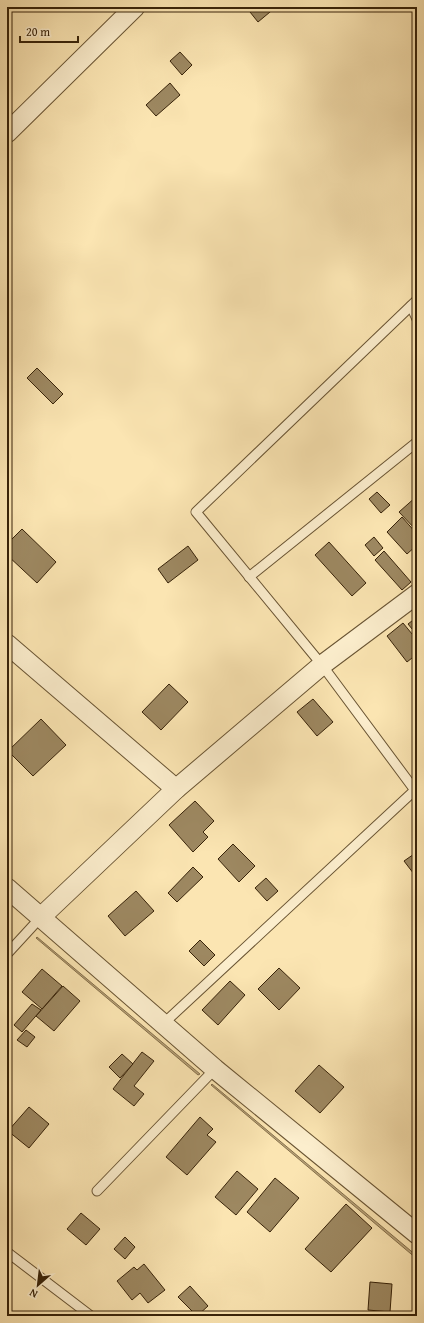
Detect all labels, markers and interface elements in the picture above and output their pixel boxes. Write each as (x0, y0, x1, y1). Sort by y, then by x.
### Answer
scale bar (20, 18, 78, 44)
text: 20 m (26, 23, 50, 40)
north arrow (18, 1265, 58, 1305)
text: N (26, 1285, 40, 1303)

